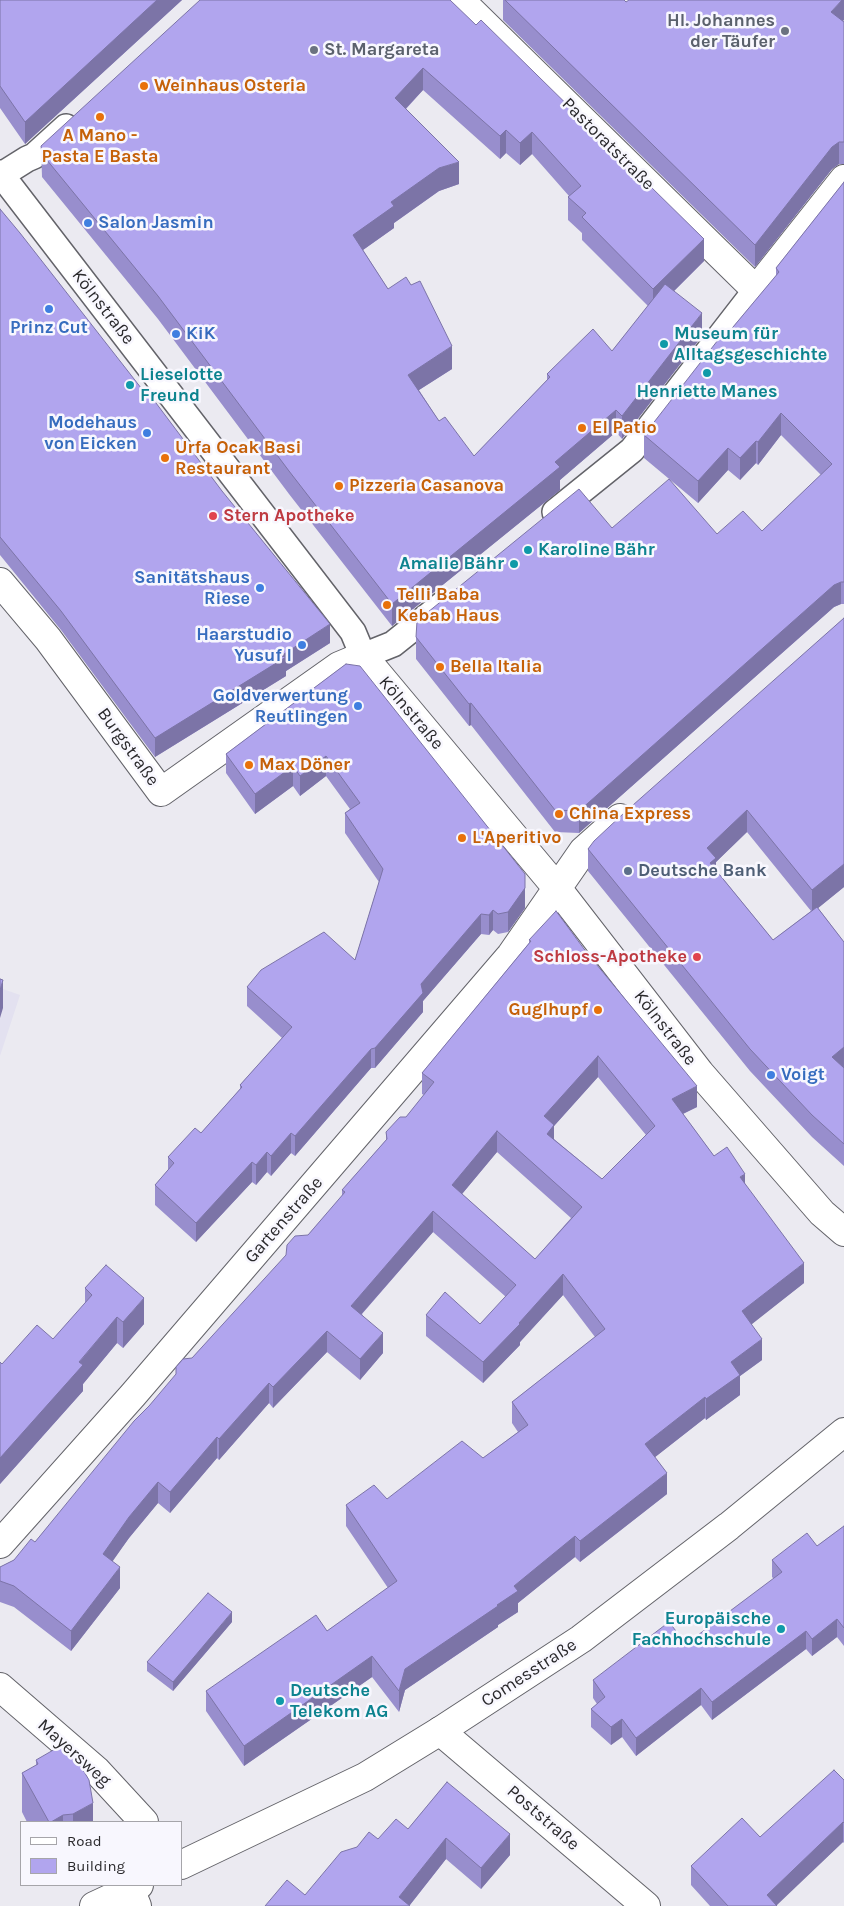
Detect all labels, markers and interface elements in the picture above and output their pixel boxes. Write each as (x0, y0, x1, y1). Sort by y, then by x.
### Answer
place label: Hl. Johannes der Täufer (667, 10, 775, 52)
marker: Hl. Johannes der Täufer (779, 25, 791, 37)
place label: St. Margareta (324, 39, 439, 61)
marker: St. Margareta (308, 44, 320, 56)
place label: Weinhaus Osteria (154, 75, 306, 97)
marker: Weinhaus Osteria (138, 80, 150, 92)
street label: Pastoratstraße (557, 93, 659, 195)
marker: A Mano - Pasta E Basta (94, 111, 106, 123)
place label: A Mano - Pasta E Basta (41, 125, 159, 168)
place label: Salon Jasmin (98, 212, 214, 234)
marker: Salon Jasmin (82, 217, 94, 229)
street label: Kölnstraße (67, 265, 139, 349)
marker: Prinz Cut (43, 303, 55, 315)
place label: Prinz Cut (10, 317, 88, 339)
place label: KiK (186, 323, 215, 345)
place label: Museum für Alltagsgeschichte (674, 323, 827, 366)
marker: KiK (170, 328, 182, 340)
marker: Museum für Alltagsgeschichte (658, 338, 670, 350)
place label: Lieselotte Freund (140, 364, 223, 406)
marker: Henriette Manes (701, 367, 713, 379)
marker: Lieselotte Freund (124, 379, 136, 391)
place label: Henriette Manes (637, 381, 777, 403)
place label: Modehaus von Eicken (44, 412, 137, 454)
place label: El Patio (592, 417, 657, 439)
marker: El Patio (576, 422, 588, 434)
marker: Modehaus von Eicken (141, 427, 153, 439)
place label: Urfa Ocak Basi Restaurant (175, 437, 301, 479)
marker: Urfa Ocak Basi Restaurant (159, 452, 171, 464)
place label: Pizzeria Casanova (349, 475, 504, 497)
marker: Pizzeria Casanova (333, 480, 345, 492)
place label: Stern Apotheke (223, 505, 354, 527)
marker: Stern Apotheke (207, 510, 219, 522)
place label: Karoline Bähr (538, 539, 655, 561)
marker: Karoline Bähr (522, 544, 534, 556)
place label: Amalie Bähr (399, 553, 504, 575)
marker: Amalie Bähr (508, 558, 520, 570)
place label: Sanitätshaus Riese (134, 567, 250, 610)
marker: Sanitätshaus Riese (254, 582, 266, 594)
place label: Telli Baba Kebab Haus (397, 584, 500, 626)
marker: Telli Baba Kebab Haus (381, 599, 393, 611)
place label: Haarstudio Yusuf I (196, 624, 292, 666)
marker: Haarstudio Yusuf I (296, 639, 308, 651)
place label: Bella Italia (450, 656, 542, 678)
marker: Bella Italia (434, 661, 446, 673)
street label: Kölnstraße (374, 672, 448, 754)
place label: Goldverwertung Reutlingen (213, 685, 348, 728)
marker: Goldverwertung Reutlingen (352, 700, 364, 712)
street label: Burgstraße (92, 704, 164, 790)
place label: Max Döner (259, 754, 350, 776)
marker: Max Döner (243, 759, 255, 771)
place label: China Express (569, 803, 691, 825)
marker: China Express (553, 808, 565, 820)
place label: L'Aperitivo (472, 827, 561, 849)
marker: L'Aperitivo (456, 832, 468, 844)
place label: Deutsche Bank (638, 860, 767, 882)
marker: Deutsche Bank (622, 865, 634, 877)
place label: Schloss-Apotheke (533, 946, 687, 968)
marker: Schloss-Apotheke (691, 951, 703, 963)
street label: Kölnstraße (629, 986, 701, 1070)
place label: Guglhupf (508, 999, 588, 1021)
marker: Guglhupf (592, 1004, 604, 1016)
place label: Voigt (781, 1064, 825, 1086)
marker: Voigt (765, 1069, 777, 1081)
street label: Gartenstraße (240, 1172, 328, 1268)
place label: Europäische Fachhochschule (632, 1608, 771, 1650)
marker: Europäische Fachhochschule (775, 1623, 787, 1635)
street label: Comesstraße (477, 1634, 581, 1712)
place label: Deutsche Telekom AG (290, 1680, 389, 1722)
marker: Deutsche Telekom AG (274, 1695, 286, 1707)
street label: Mayersweg (33, 1714, 115, 1792)
street label: Poststraße (502, 1781, 584, 1855)
legend (20, 1821, 182, 1886)
text: Road (67, 1832, 102, 1850)
text: Building (67, 1857, 125, 1875)

